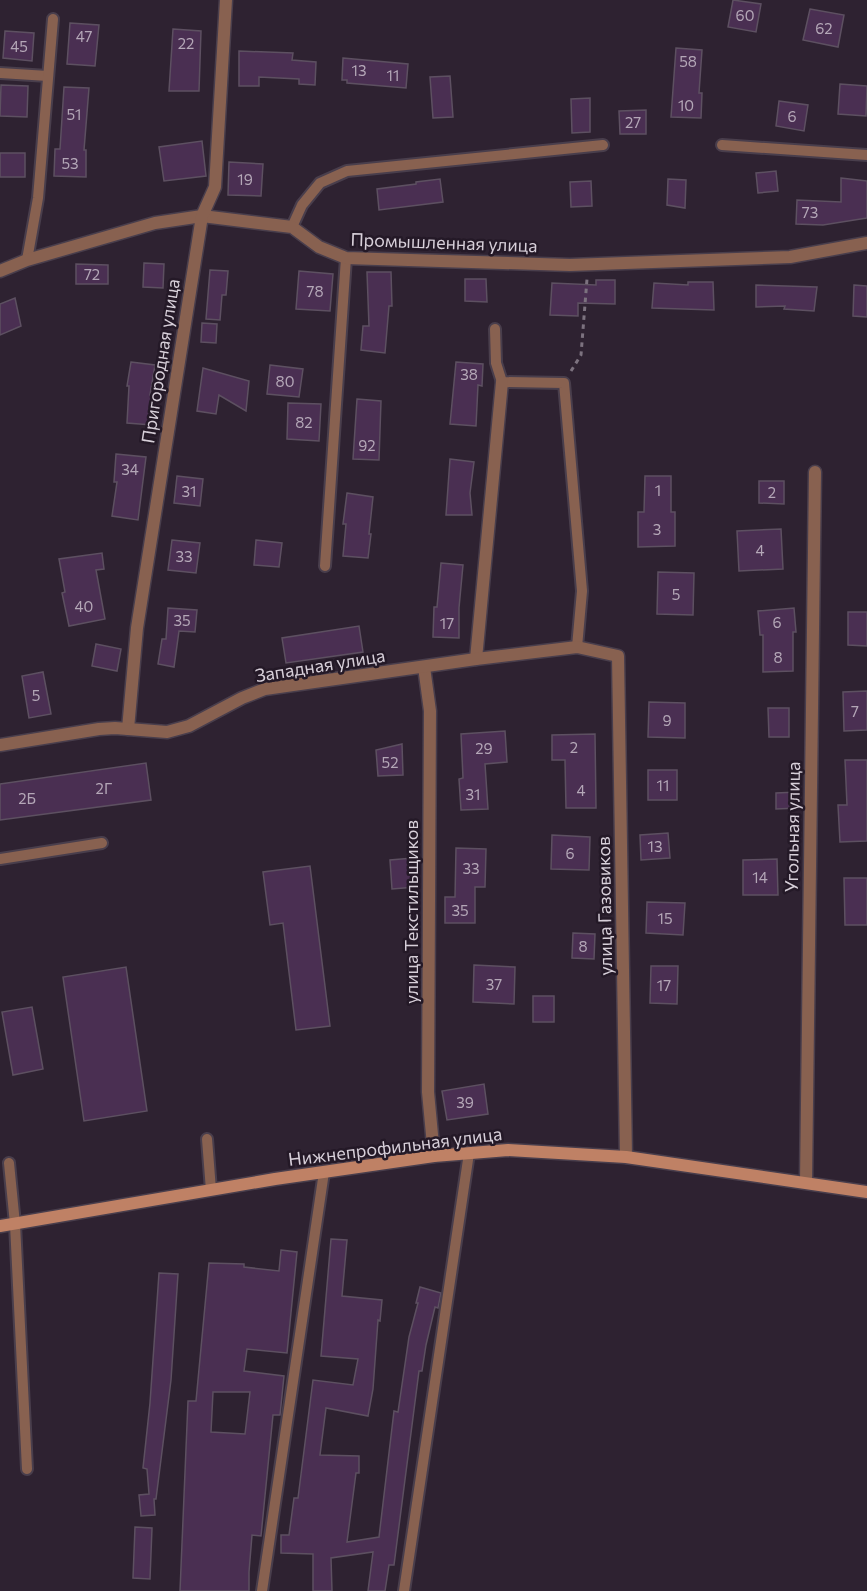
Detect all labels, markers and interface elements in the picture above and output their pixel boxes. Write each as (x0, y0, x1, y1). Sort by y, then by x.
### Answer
house number: 60 (736, 6, 754, 24)
house number: 62 (815, 19, 833, 37)
house number: 47 (76, 27, 92, 45)
house number: 22 (178, 34, 194, 52)
house number: 45 (10, 37, 28, 55)
house number: 58 (679, 52, 697, 70)
house number: 13 (352, 61, 366, 79)
house number: 11 (387, 66, 399, 84)
house number: 10 (678, 96, 694, 114)
house number: 51 (66, 105, 82, 123)
house number: 6 (787, 107, 797, 125)
house number: 27 (625, 113, 641, 131)
house number: 53 (61, 154, 79, 172)
house number: 19 (237, 170, 253, 188)
house number: 73 (802, 203, 818, 221)
street label: Промышленная улица (350, 228, 538, 256)
house number: 72 (84, 265, 100, 283)
street label: Пригородная улица (136, 277, 184, 445)
house number: 78 (307, 282, 323, 300)
house number: 38 (460, 365, 478, 383)
house number: 80 (276, 372, 294, 390)
house number: 82 (295, 413, 313, 431)
house number: 92 (358, 436, 376, 454)
house number: 34 (121, 460, 139, 478)
house number: 1 (655, 481, 661, 499)
house number: 31 (182, 482, 196, 500)
house number: 2 (768, 483, 776, 501)
house number: 3 (653, 520, 661, 538)
house number: 4 (756, 541, 765, 559)
house number: 33 (175, 547, 193, 565)
house number: 5 (672, 585, 680, 603)
house number: 40 (75, 597, 93, 615)
house number: 35 (173, 611, 191, 629)
house number: 6 (772, 613, 782, 631)
house number: 17 (440, 614, 454, 632)
street label: Западная улица (253, 644, 387, 686)
house number: 8 (773, 648, 783, 666)
house number: 5 (32, 686, 40, 704)
house number: 7 (851, 702, 859, 720)
house number: 9 (662, 711, 672, 729)
house number: 2 (570, 738, 578, 756)
house number: 29 (475, 739, 493, 757)
house number: 52 (382, 753, 398, 771)
street label: Угольная улица (780, 761, 804, 893)
house number: 11 (657, 776, 669, 794)
house number: 2Г (96, 779, 112, 797)
house number: 4 (577, 781, 586, 799)
house number: 31 (466, 785, 480, 803)
house number: 2Б (18, 789, 36, 807)
street label: улица Текстильщиков (400, 820, 422, 1004)
street label: улица Газовиков (592, 836, 616, 976)
house number: 13 (648, 837, 662, 855)
house number: 6 (565, 844, 575, 862)
house number: 33 (462, 859, 480, 877)
house number: 14 (752, 868, 768, 886)
house number: 35 (451, 901, 469, 919)
house number: 15 (657, 909, 673, 927)
house number: 8 (578, 937, 588, 955)
house number: 37 (486, 975, 502, 993)
house number: 17 (657, 976, 671, 994)
house number: 39 (456, 1093, 474, 1111)
street label: Нижнепрофильная улица (287, 1122, 503, 1170)

